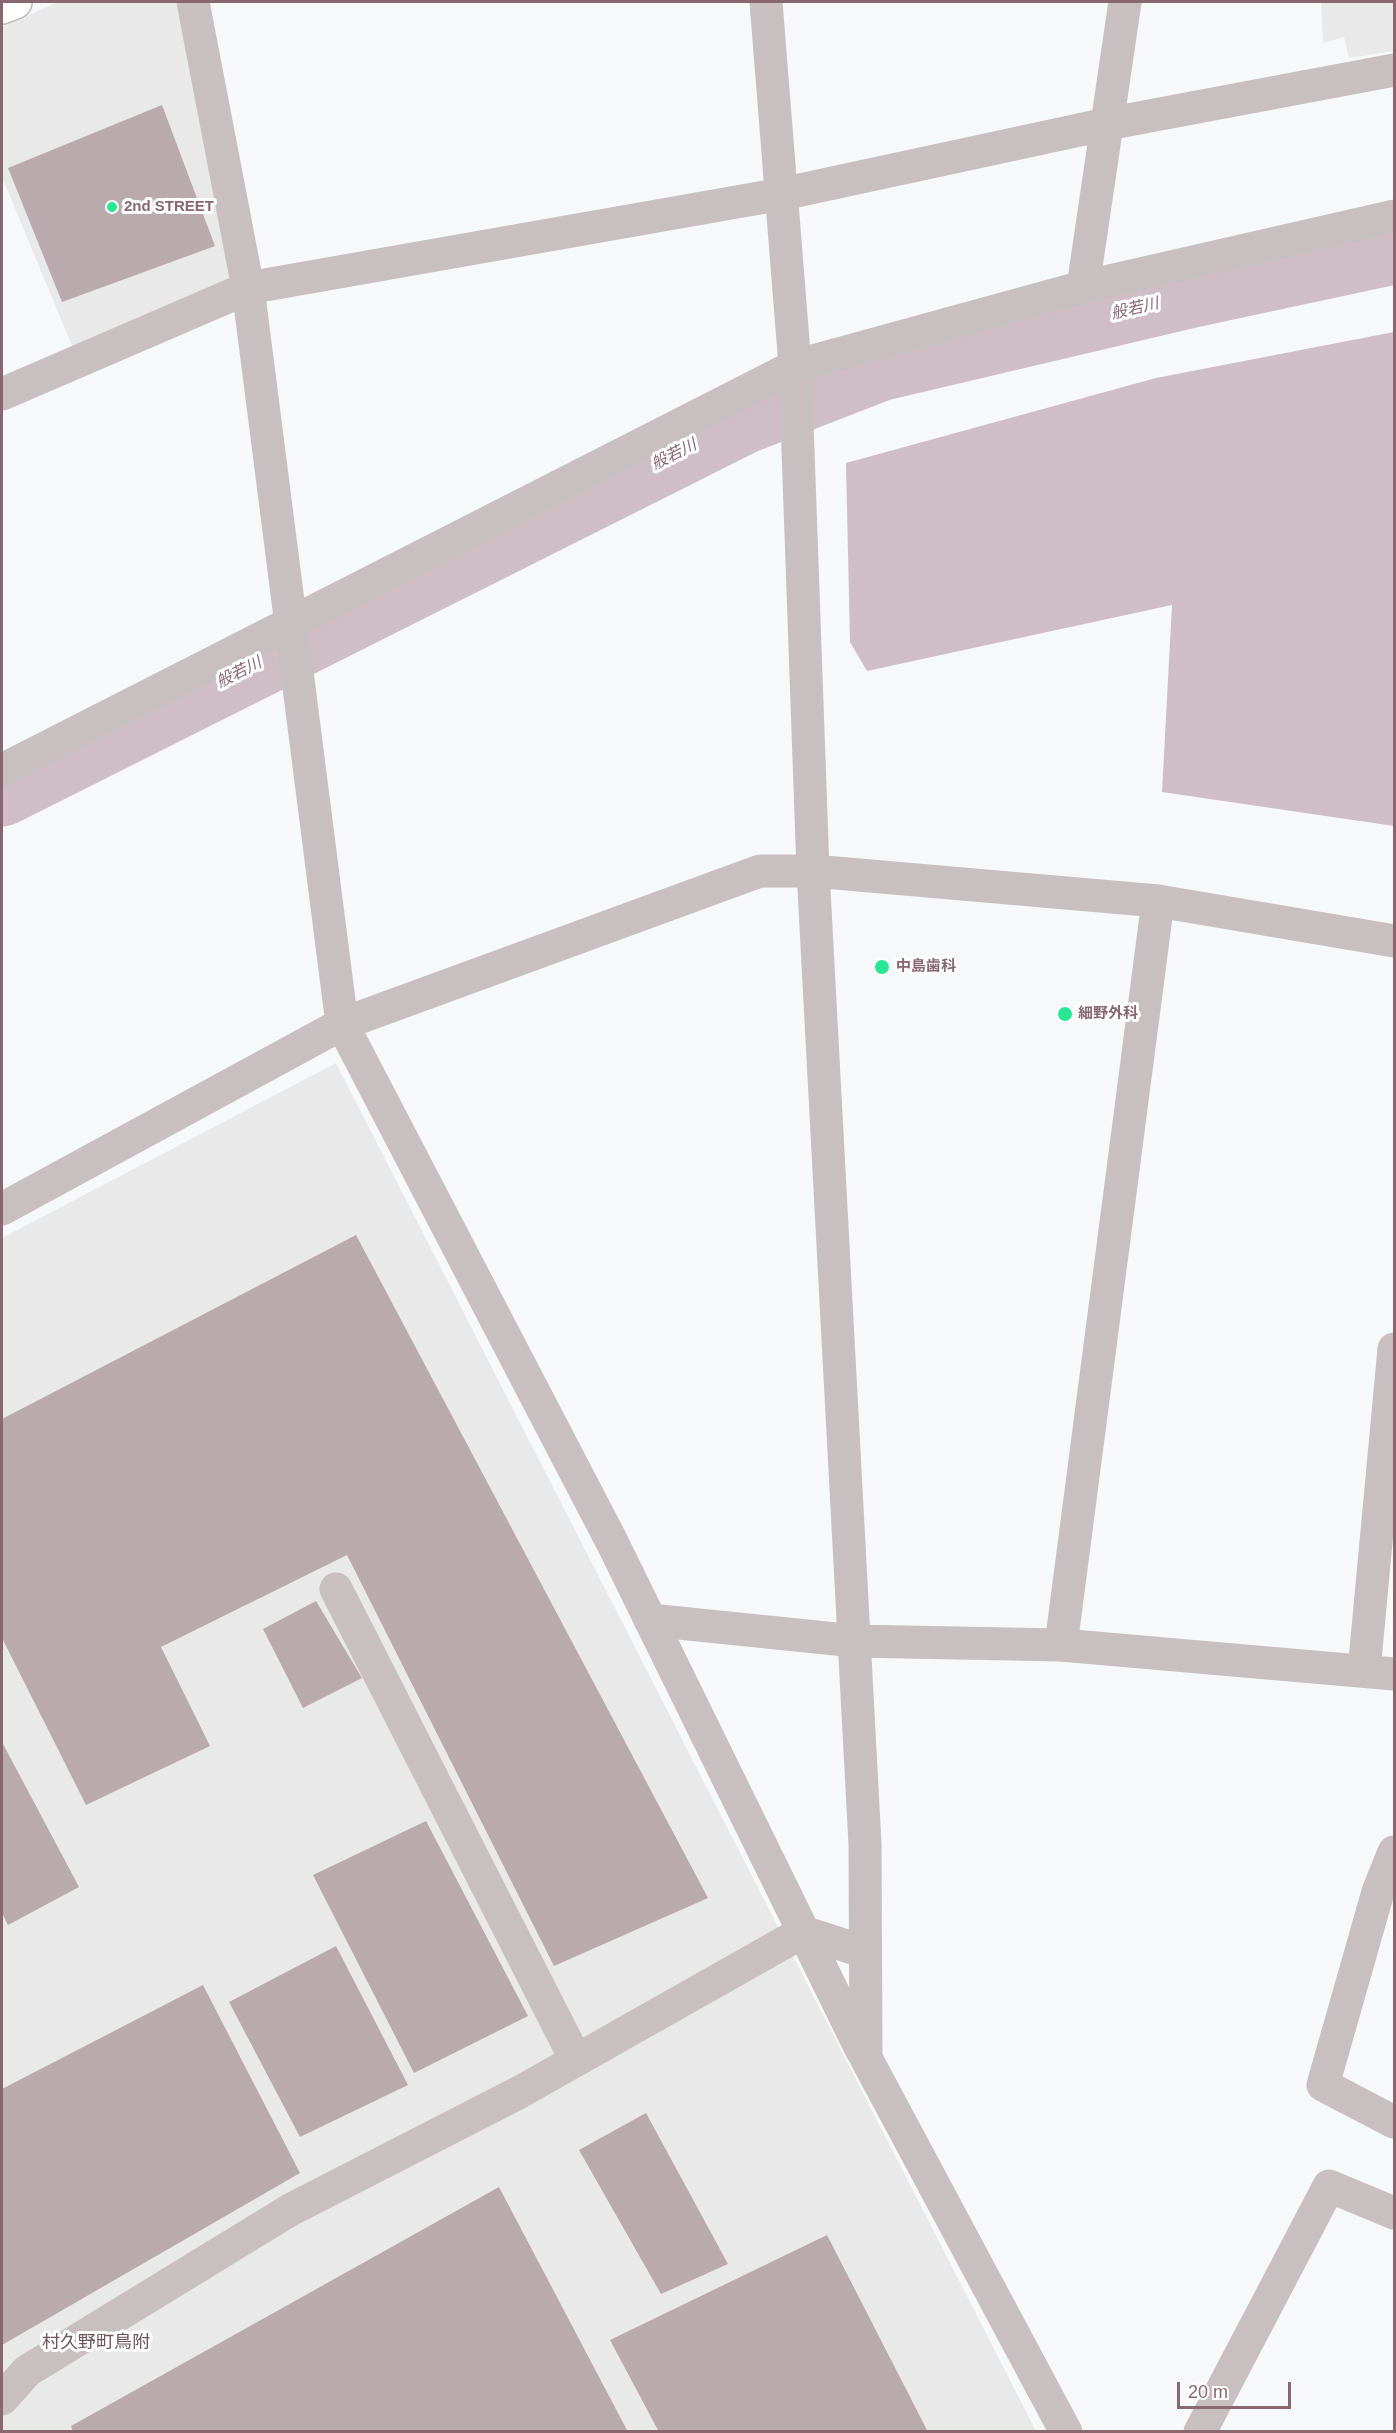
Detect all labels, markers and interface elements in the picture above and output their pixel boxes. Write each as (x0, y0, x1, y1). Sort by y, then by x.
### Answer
place label: 2nd STREET (124, 198, 214, 216)
marker: 2nd STREET (105, 200, 119, 214)
water label: 般若川 (1109, 294, 1161, 324)
water label: 般若川 (648, 436, 700, 474)
water label: 般若川 (213, 654, 265, 692)
marker: 中島歯科 (873, 958, 891, 976)
place label: 中島歯科 (896, 958, 956, 976)
marker: 細野外科 (1056, 1005, 1074, 1023)
place label: 細野外科 (1078, 1005, 1138, 1023)
district label: 村久野町鳥附 (42, 2332, 150, 2354)
scale bar (1180, 2370, 1294, 2408)
text: 20 m (1188, 2382, 1228, 2402)

